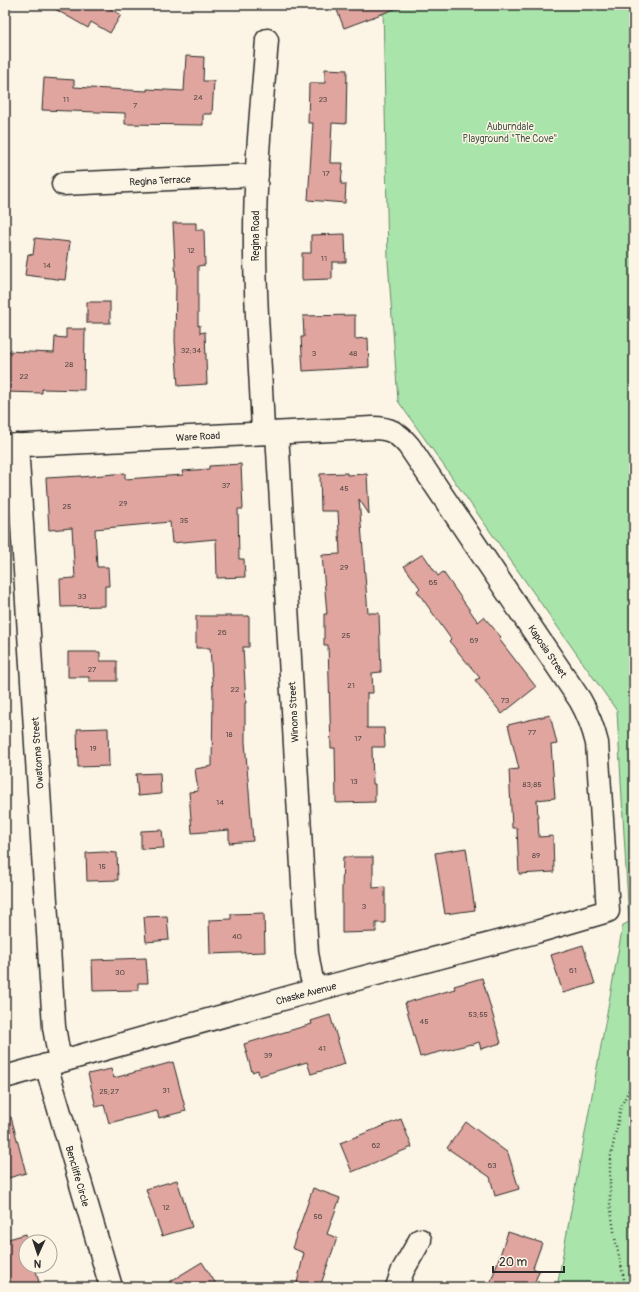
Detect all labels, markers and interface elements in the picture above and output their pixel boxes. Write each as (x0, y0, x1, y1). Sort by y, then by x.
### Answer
house number: 24 (193, 93, 203, 102)
house number: 11 (63, 95, 69, 104)
house number: 23 (319, 95, 328, 104)
house number: 7 (133, 101, 138, 110)
park label: Auburndale Playground "The Cove" (463, 121, 557, 145)
house number: 17 (322, 169, 330, 178)
street label: Regina Terrace (129, 173, 191, 189)
street label: Regina Road (250, 211, 262, 261)
house number: 12 (187, 246, 195, 255)
house number: 11 (321, 254, 327, 263)
house number: 14 (43, 261, 51, 270)
house number: 32;34 (181, 346, 201, 355)
house number: 3 (312, 349, 317, 358)
house number: 48 (349, 349, 357, 358)
house number: 28 (65, 360, 73, 369)
house number: 22 (20, 372, 29, 381)
street label: Ware Road (176, 430, 221, 444)
house number: 37 (222, 481, 231, 490)
house number: 45 (340, 484, 348, 493)
house number: 29 (119, 499, 127, 508)
house number: 25 (63, 502, 71, 511)
house number: 35 (180, 516, 188, 525)
house number: 29 (340, 563, 348, 572)
house number: 65 (429, 578, 438, 587)
house number: 33 (78, 592, 87, 601)
street label: Kaposia Street (525, 623, 570, 681)
house number: 26 (217, 628, 227, 637)
house number: 25 (342, 631, 350, 640)
house number: 69 (470, 636, 478, 645)
house number: 27 (88, 665, 97, 674)
street label: Winona Street (286, 680, 302, 743)
house number: 21 (347, 681, 355, 690)
house number: 22 (231, 685, 240, 694)
house number: 73 (501, 696, 510, 705)
street label: Owatonna Street (29, 716, 46, 789)
house number: 77 (528, 728, 537, 737)
house number: 18 (225, 730, 233, 739)
house number: 17 (354, 734, 362, 743)
house number: 19 (89, 744, 97, 753)
house number: 13 (350, 777, 358, 786)
house number: 83;85 (522, 780, 542, 789)
house number: 14 (216, 798, 224, 807)
house number: 89 (532, 851, 540, 860)
house number: 15 (98, 862, 106, 871)
house number: 3 (362, 902, 367, 911)
house number: 40 (232, 932, 243, 941)
house number: 61 (569, 966, 577, 975)
house number: 30 (115, 968, 125, 977)
street label: Chaske Avenue (275, 980, 338, 1008)
house number: 53;55 (468, 1010, 488, 1019)
house number: 45 (420, 1017, 428, 1026)
house number: 41 (318, 1044, 326, 1053)
house number: 39 (264, 1051, 272, 1060)
house number: 31 (162, 1086, 170, 1095)
house number: 25;27 (99, 1087, 120, 1096)
house number: 62 (371, 1141, 381, 1150)
street label: Bencliffe Circle (63, 1144, 91, 1208)
house number: 63 (487, 1161, 497, 1170)
house number: 12 (162, 1203, 170, 1212)
house number: 56 (314, 1212, 323, 1221)
north arrow (18, 1234, 58, 1274)
scale bar (493, 1248, 564, 1274)
text: 20 m (499, 1255, 528, 1270)
text: N (33, 1257, 42, 1270)

